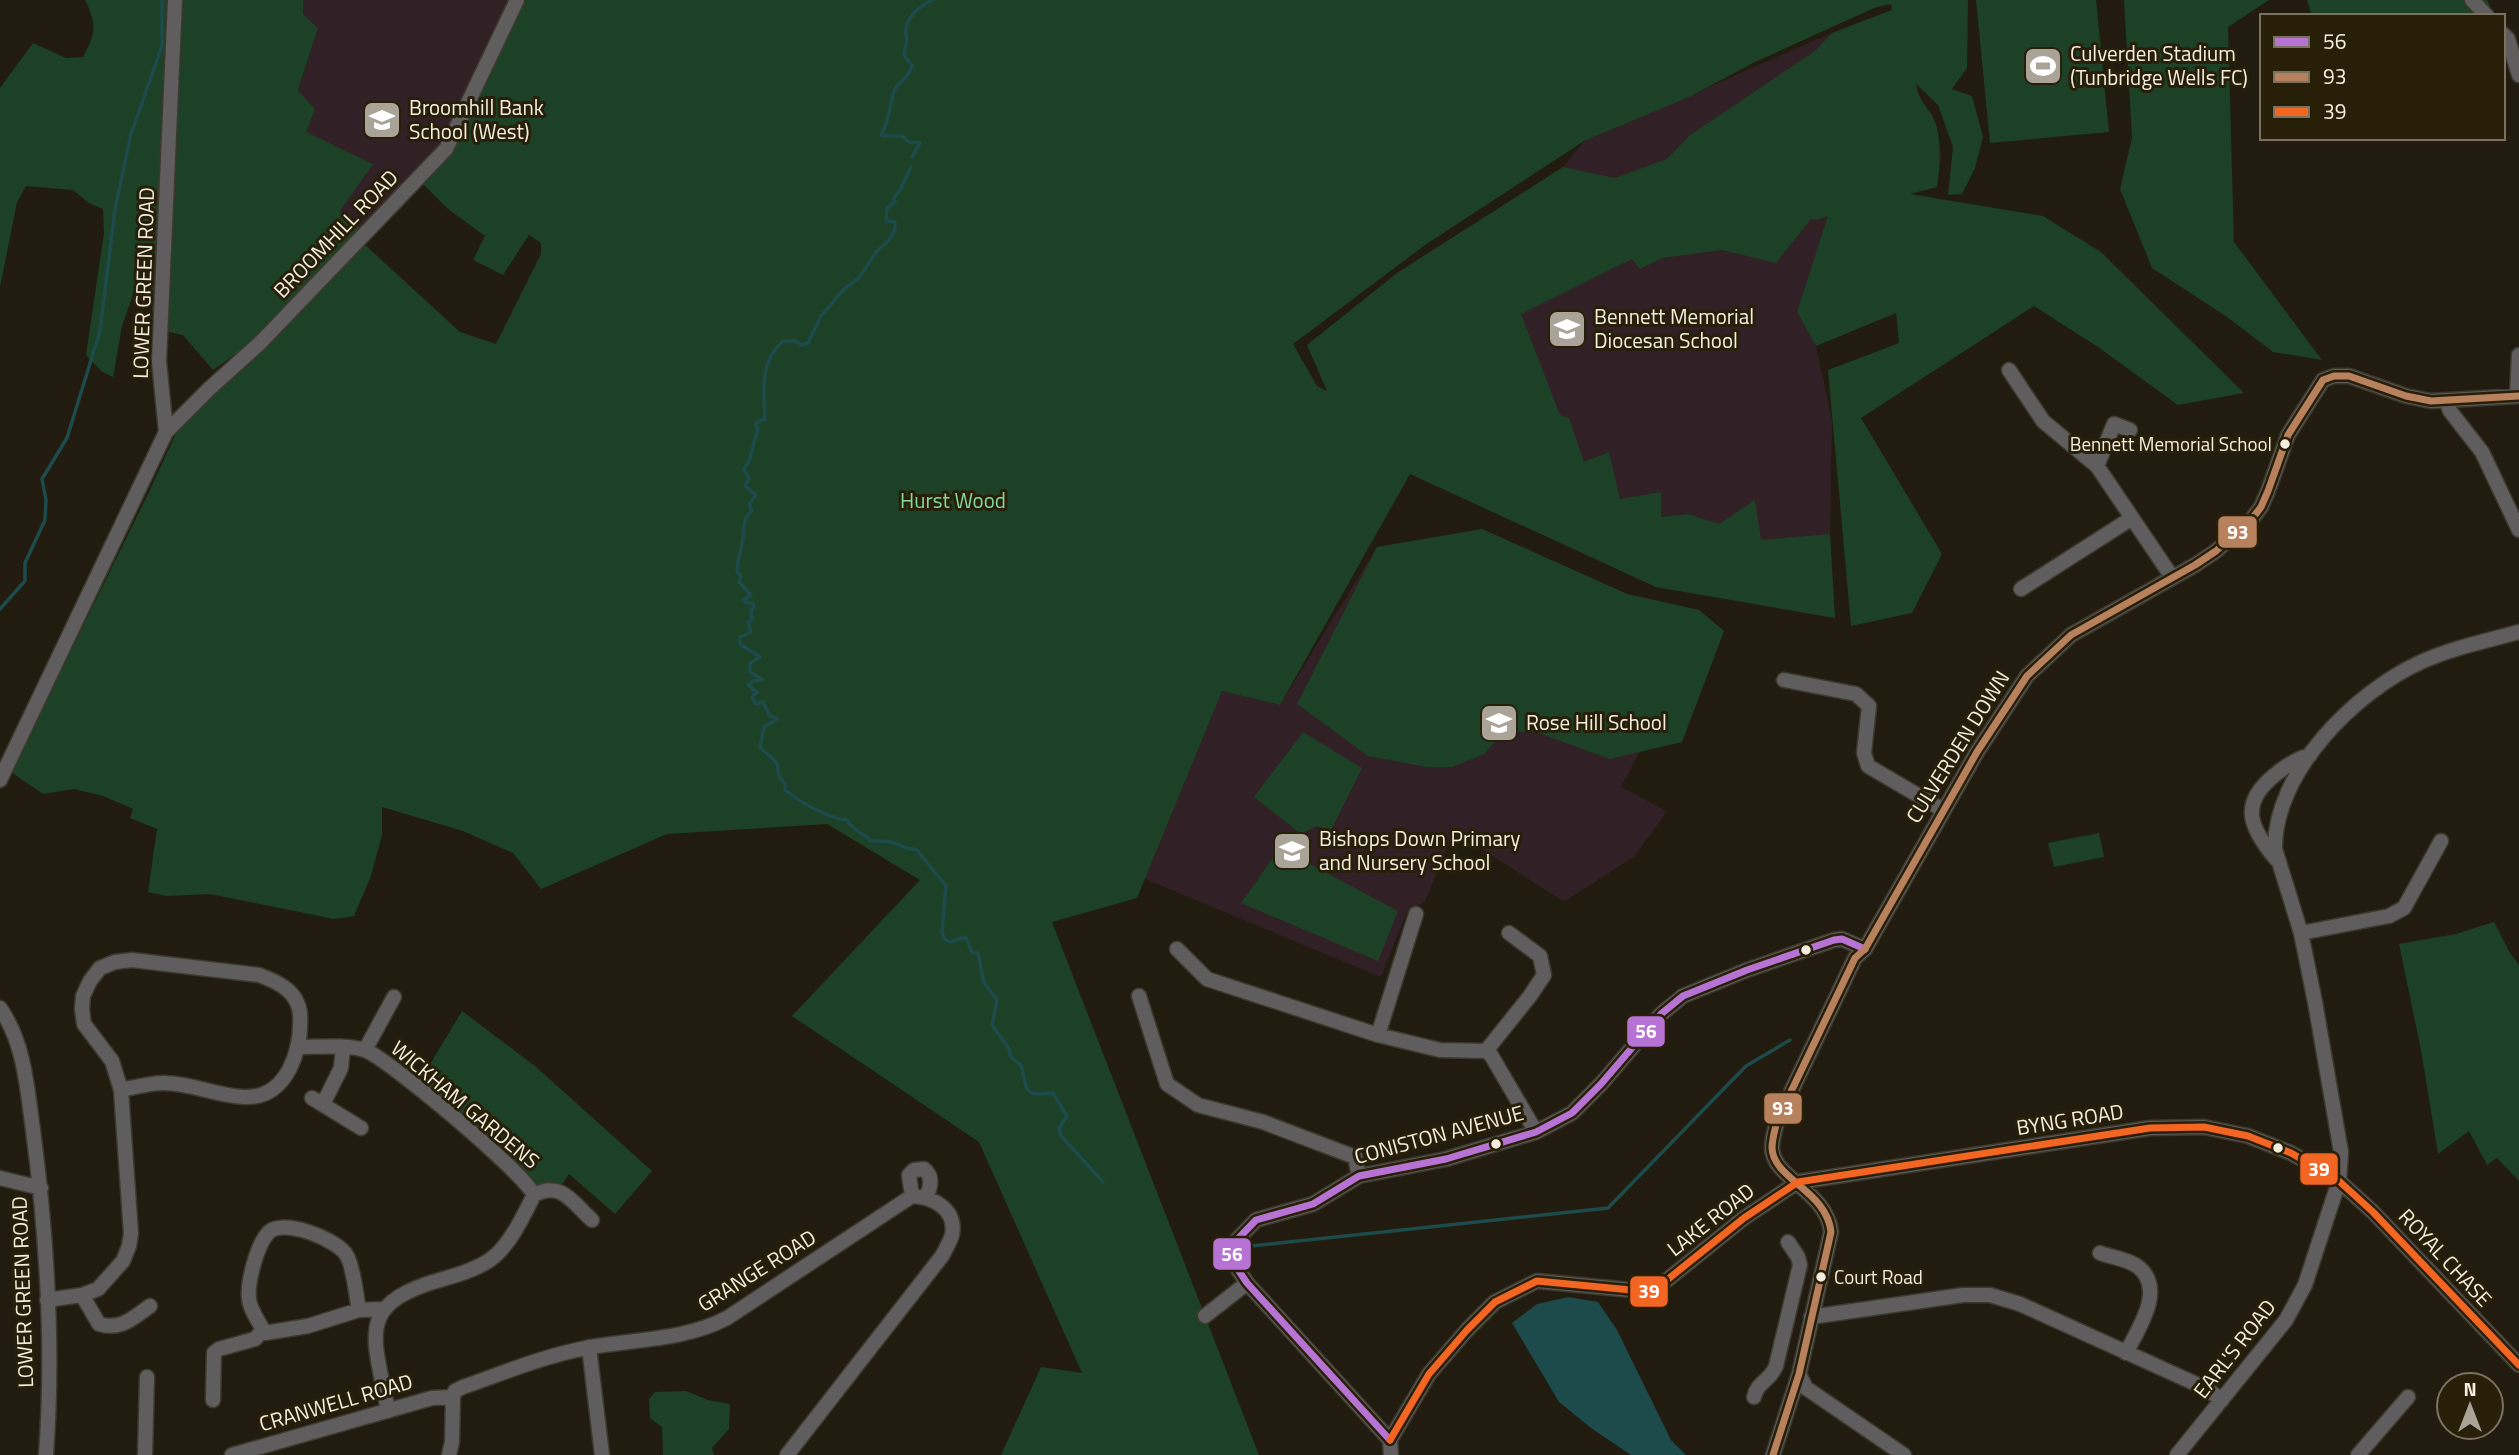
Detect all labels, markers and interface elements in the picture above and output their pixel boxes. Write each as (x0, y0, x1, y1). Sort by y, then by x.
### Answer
legend (2260, 14, 2505, 140)
text: 56 (2323, 25, 2347, 57)
place label: Culverden Stadium (Tunbridge Wells FC) (2070, 37, 2248, 93)
sports icon: Culverden Stadium (Tunbridge Wells FC) (2022, 45, 2064, 87)
text: 93 (2323, 60, 2347, 92)
place label: Broomhill Bank School (West) (409, 91, 544, 147)
text: 39 (2323, 95, 2347, 127)
school or university icon: Broomhill Bank School (West) (361, 99, 403, 141)
street label: BROOMHILL ROAD (265, 162, 405, 305)
street label: LOWER GREEN ROAD (124, 187, 162, 379)
place label: Bennett Memorial Diocesan School (1594, 300, 1754, 356)
school or university icon: Bennett Memorial Diocesan School (1546, 308, 1588, 350)
place label: Bennett Memorial School (2070, 429, 2272, 458)
marker: Bennett Memorial School (2278, 437, 2292, 451)
park label: Hurst Wood (900, 484, 1006, 516)
line badge: 93 (2217, 515, 2258, 549)
text: 93 (2227, 517, 2249, 546)
street label: CULVERDEN DOWN (1897, 664, 2017, 829)
school or university icon: Rose Hill School (1478, 702, 1520, 744)
place label: Rose Hill School (1526, 706, 1667, 738)
place label: Bishops Down Primary and Nursery School (1319, 822, 1520, 878)
school or university icon: Bishops Down Primary and Nursery School (1271, 830, 1313, 872)
unlabelled marker (1799, 943, 1813, 957)
line badge: 56 (1626, 1015, 1666, 1048)
text: 56 (1635, 1016, 1657, 1045)
street label: WICKHAM GARDENS (384, 1032, 547, 1176)
line badge: 93 (1763, 1092, 1803, 1125)
text: 93 (1772, 1093, 1794, 1122)
street label: BYNG ROAD (2014, 1095, 2126, 1143)
street label: CONISTON AVENUE (1350, 1096, 1527, 1172)
unlabelled marker (1489, 1137, 1503, 1151)
unlabelled marker (2271, 1141, 2285, 1155)
line badge: 39 (2299, 1152, 2339, 1186)
text: 39 (2308, 1154, 2330, 1183)
street label: LAKE ROAD (1660, 1175, 1761, 1264)
street label: LOWER GREEN ROAD (3, 1196, 41, 1388)
street label: ROYAL CHASE (2392, 1201, 2500, 1314)
street label: GRANGE ROAD (691, 1221, 822, 1319)
line badge: 56 (1212, 1237, 1252, 1271)
text: 56 (1221, 1239, 1243, 1268)
place label: Court Road (1834, 1262, 1923, 1291)
marker: Court Road (1814, 1270, 1828, 1284)
line badge: 39 (1629, 1275, 1669, 1308)
text: 39 (1638, 1276, 1660, 1305)
street label: EARL'S ROAD (2185, 1292, 2283, 1405)
street label: CRANWELL ROAD (255, 1365, 416, 1439)
north arrow (2435, 1371, 2505, 1441)
text: N (2463, 1374, 2477, 1403)

